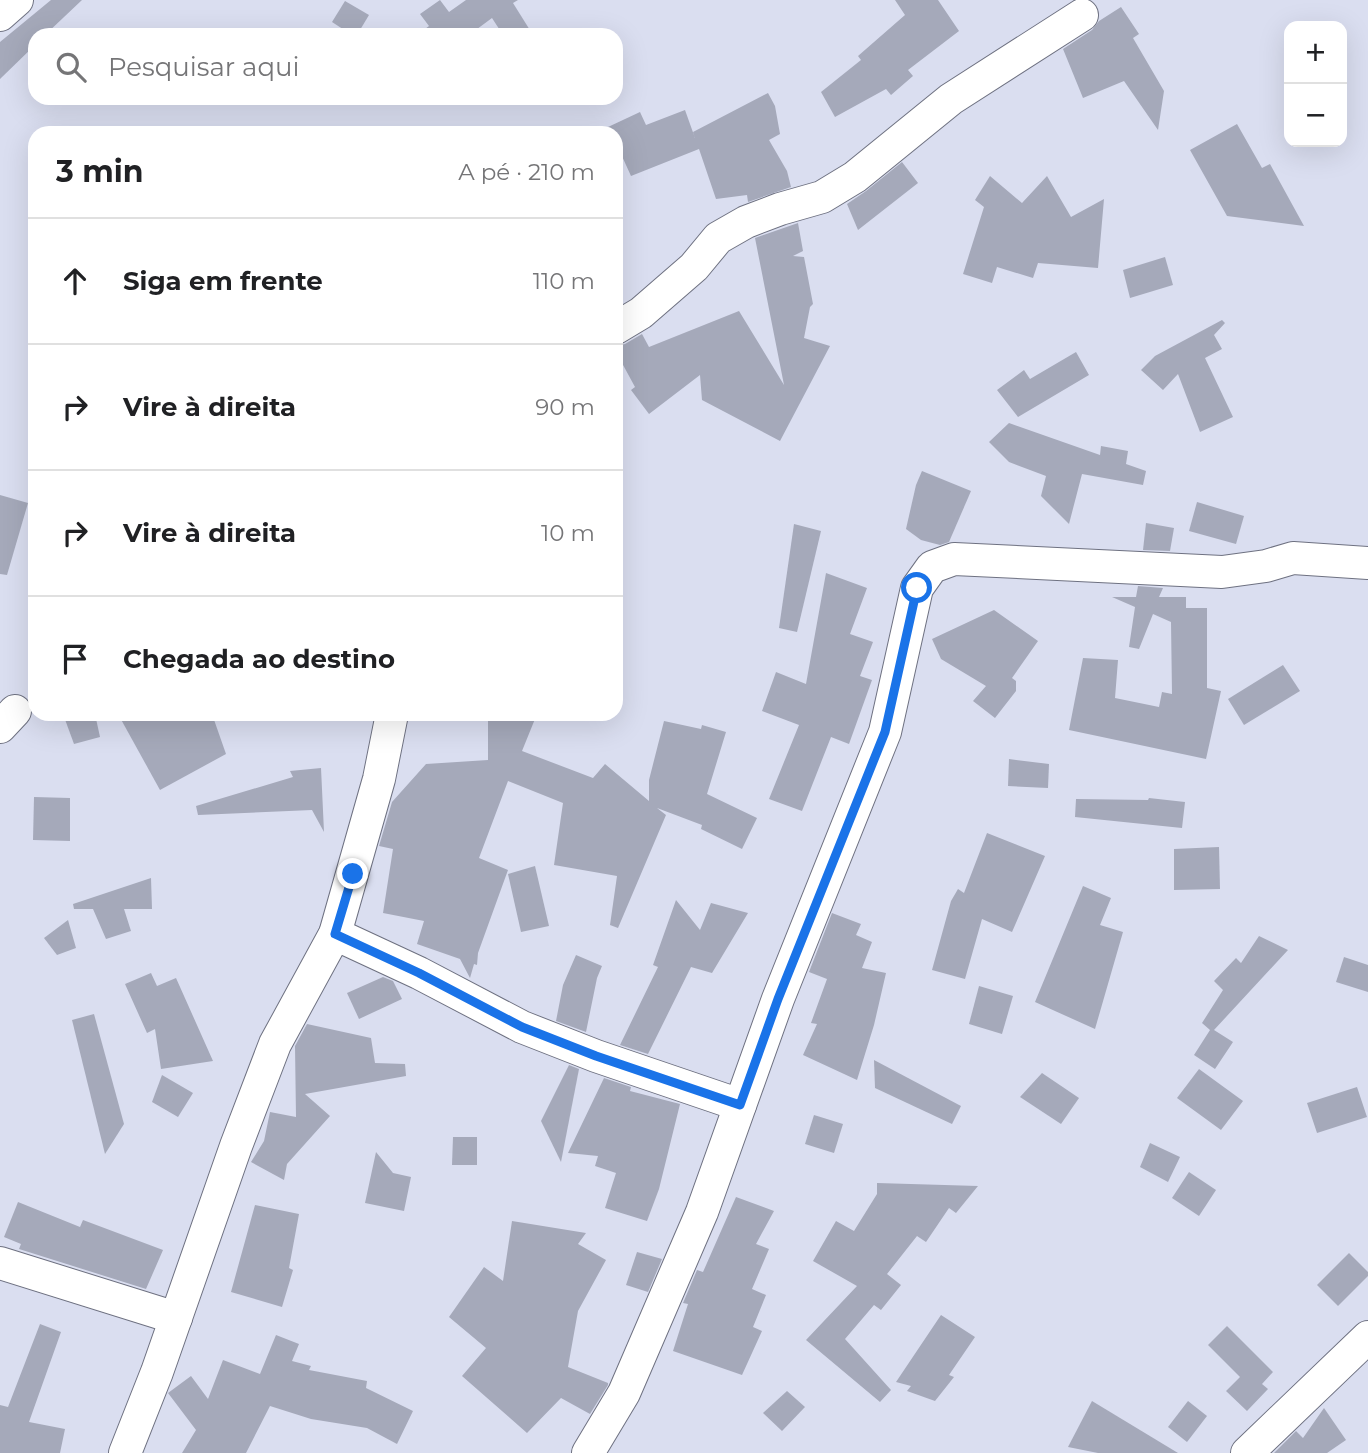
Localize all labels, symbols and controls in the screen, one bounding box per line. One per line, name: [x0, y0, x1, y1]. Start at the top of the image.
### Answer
map controls: [1284, 21, 1347, 147]
button: +: [1284, 21, 1347, 84]
search box: [28, 28, 623, 105]
icon: search: [52, 48, 90, 86]
text: Pesquisar aqui: [108, 51, 300, 83]
button: −: [1284, 84, 1347, 147]
text: 3 min: [56, 153, 143, 190]
text: A pé · 210 m: [458, 158, 595, 186]
icon: ahead: [56, 262, 94, 300]
text: Siga em frente: [123, 265, 323, 297]
text: 110 m: [533, 267, 595, 295]
icon: right: [56, 388, 94, 426]
text: Vire à direita: [123, 391, 296, 423]
text: 90 m: [535, 393, 595, 421]
icon: right: [56, 514, 94, 552]
text: Vire à direita: [123, 517, 296, 549]
text: 10 m: [541, 519, 595, 547]
route start: [901, 572, 932, 603]
icon: arrive: [56, 640, 94, 678]
text: Chegada ao destino: [123, 643, 395, 675]
route end: [337, 858, 368, 889]

